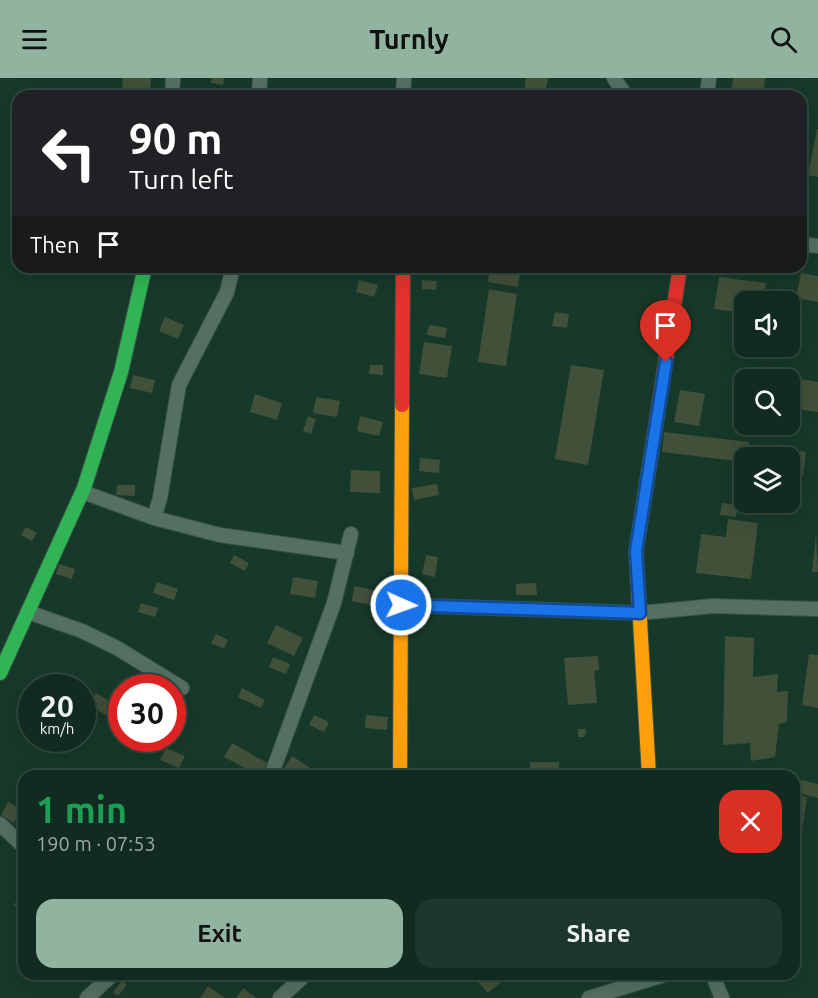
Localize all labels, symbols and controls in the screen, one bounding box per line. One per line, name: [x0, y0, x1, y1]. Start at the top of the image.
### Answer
icon: menu: [18, 23, 51, 56]
icon: search: [767, 23, 800, 56]
text: Turnly: [369, 24, 449, 54]
icon: left: [30, 114, 108, 192]
text: 90 m: [129, 115, 223, 162]
text: Turn left: [129, 164, 233, 194]
icon: arrive: [92, 228, 125, 261]
text: Then: [30, 232, 80, 257]
map controls: [734, 291, 800, 513]
button: sound: [734, 291, 800, 357]
pin: [640, 300, 691, 362]
icon: arrive: [649, 309, 682, 342]
button: search: [734, 369, 800, 435]
button: layers: [734, 447, 800, 513]
position arrow: [369, 573, 433, 637]
speed limit sign: 30: [108, 674, 186, 752]
text: 20: [40, 689, 74, 723]
text: km/h: [40, 720, 74, 737]
text: 1 min: [36, 789, 127, 830]
button: close: [719, 790, 782, 853]
text: 190 m · 07:53: [36, 832, 156, 855]
button: Exit: [36, 899, 403, 968]
button: Share: [415, 899, 782, 968]

